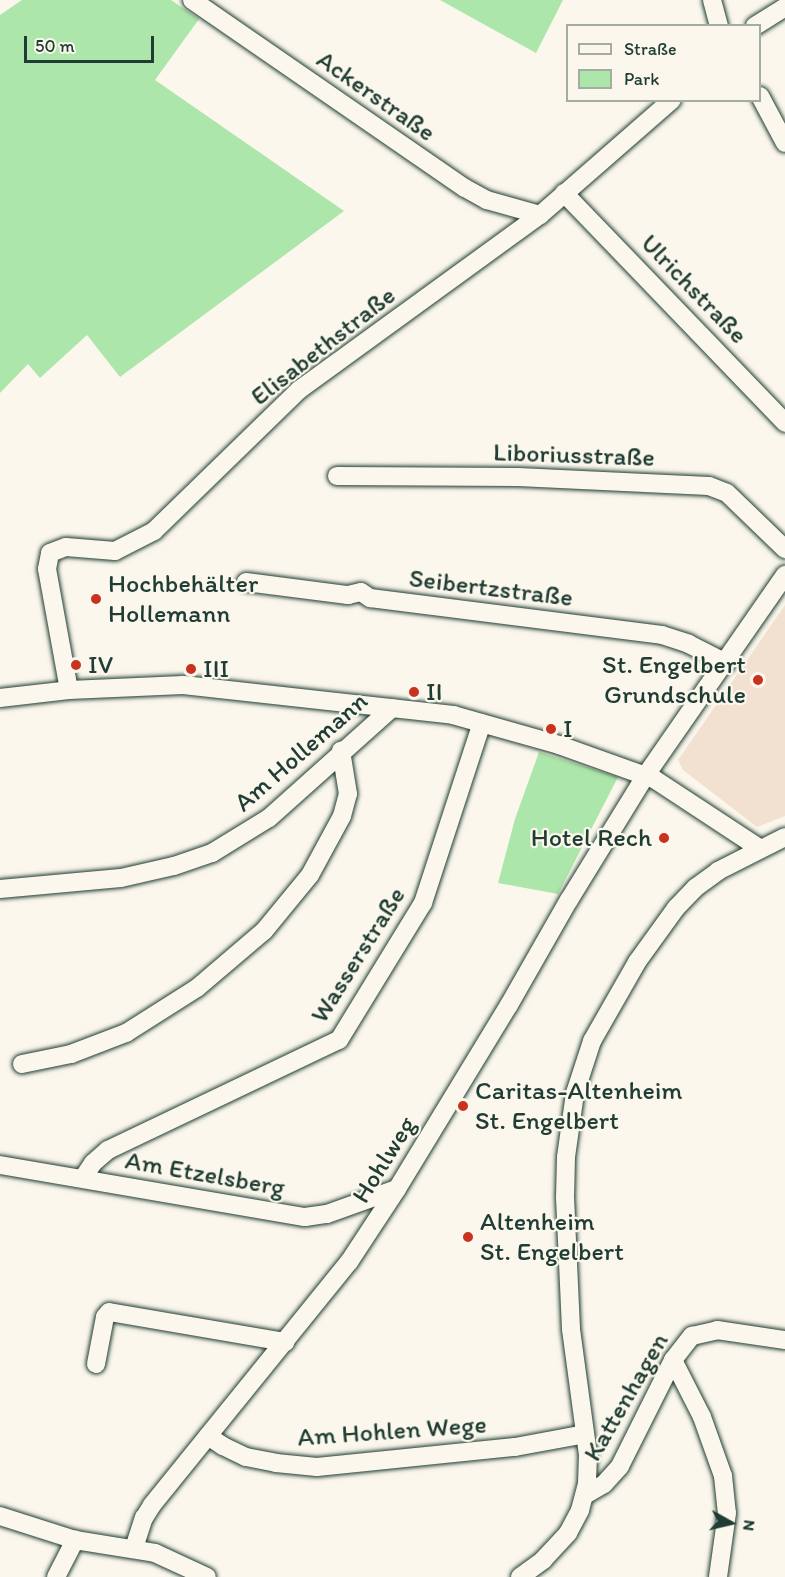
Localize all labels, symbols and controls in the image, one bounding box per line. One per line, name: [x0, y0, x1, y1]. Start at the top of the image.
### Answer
scale bar: [27, 24, 158, 62]
legend: [566, 24, 761, 102]
text: 50 m: [35, 35, 75, 57]
text: Straße: [624, 38, 677, 60]
street label: Ackerstraße: [311, 44, 441, 148]
text: Park: [624, 68, 659, 90]
street label: Ulrichstraße: [634, 228, 754, 350]
street label: Elisabethstraße: [244, 280, 402, 412]
street label: Liboriusstraße: [493, 437, 655, 473]
street label: Seibertzstraße: [407, 562, 575, 614]
place label: Hochbehälter Hollemann: [108, 568, 258, 630]
marker: Hochbehälter Hollemann: [89, 592, 103, 606]
place label: IV: [88, 649, 113, 681]
place label: St. Engelbert Grundschule: [602, 649, 746, 710]
place label: III: [203, 653, 229, 685]
marker: IV: [69, 658, 83, 672]
marker: III: [184, 662, 198, 676]
marker: St. Engelbert Grundschule: [751, 673, 765, 687]
place label: II: [426, 676, 442, 708]
marker: II: [407, 685, 421, 699]
street label: Am Hollemann: [228, 686, 374, 818]
place label: I: [563, 713, 573, 745]
marker: I: [544, 722, 558, 736]
place label: Hotel Rech: [532, 822, 652, 854]
marker: Hotel Rech: [657, 831, 671, 845]
street label: Wasserstraße: [304, 881, 412, 1029]
place label: Caritas-Altenheim St. Engelbert: [475, 1075, 682, 1136]
marker: Caritas-Altenheim St. Engelbert: [456, 1099, 470, 1113]
street label: Hohlweg: [345, 1111, 423, 1209]
street label: Am Etzelsberg: [123, 1145, 287, 1203]
place label: Altenheim St. Engelbert: [480, 1206, 624, 1268]
marker: Altenheim St. Engelbert: [461, 1230, 475, 1244]
street label: Kattenhagen: [577, 1327, 675, 1467]
street label: Am Hohlen Wege: [296, 1409, 488, 1453]
north arrow: [701, 1493, 761, 1553]
text: N: [739, 1519, 759, 1532]

